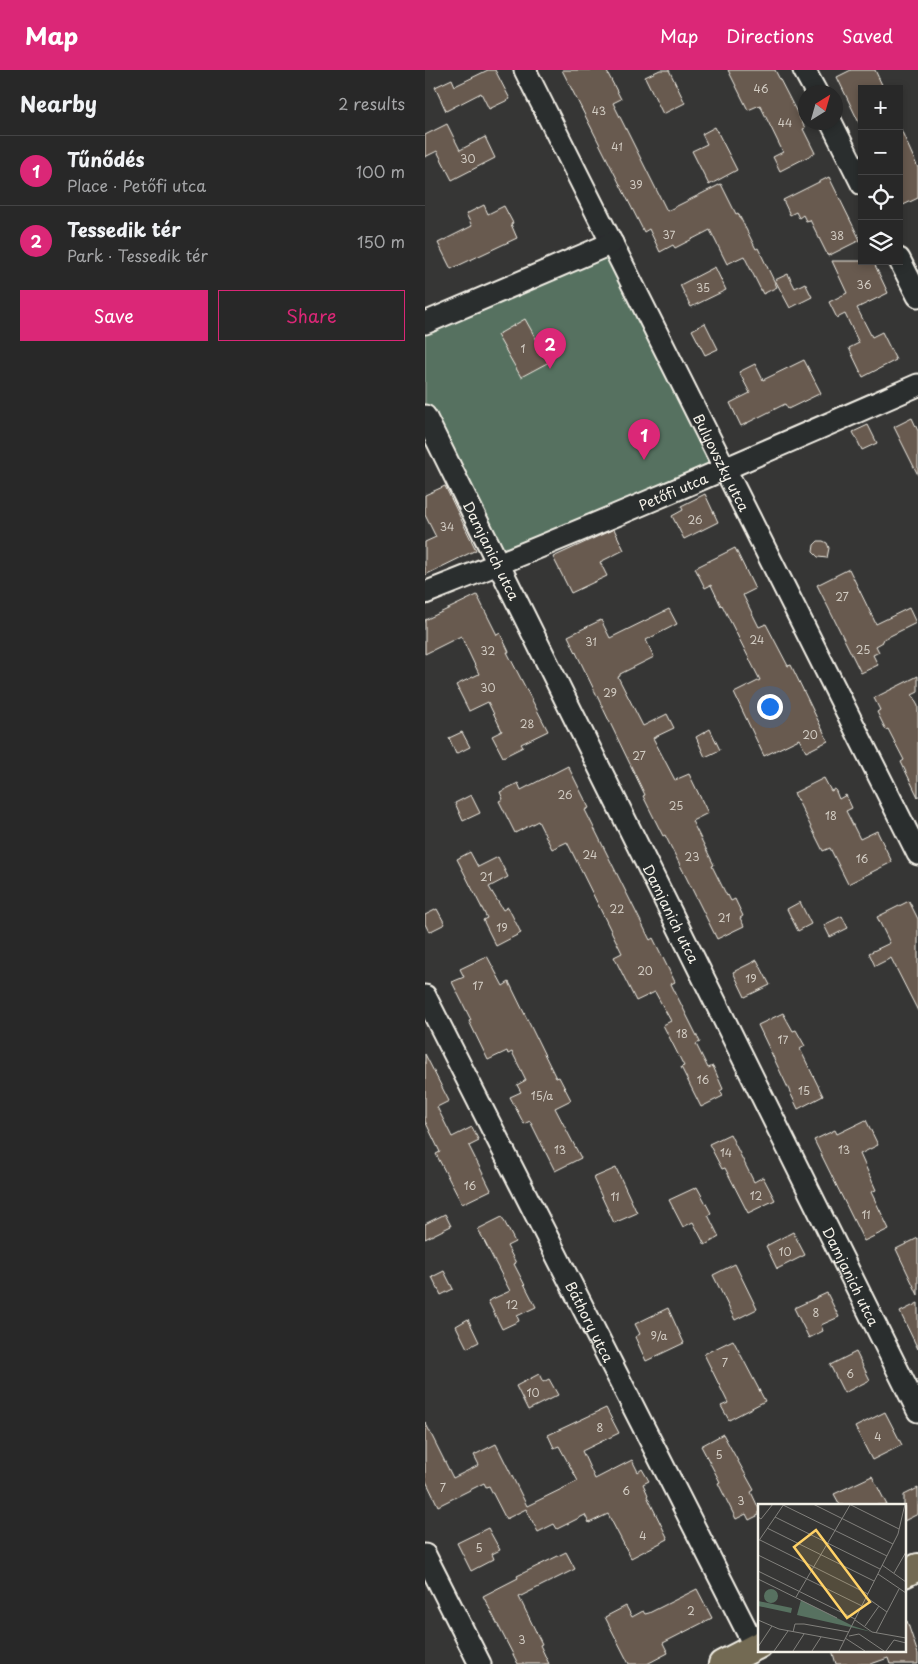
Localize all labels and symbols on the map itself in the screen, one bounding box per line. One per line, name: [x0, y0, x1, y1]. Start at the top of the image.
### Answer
house number: 46: [754, 80, 769, 97]
north arrow: [798, 85, 843, 130]
house number: 43: [592, 102, 606, 119]
house number: 44: [778, 114, 792, 131]
house number: 41: [611, 138, 623, 155]
house number: 30: [460, 150, 476, 167]
house number: 39: [629, 176, 643, 193]
house number: 37: [663, 226, 676, 243]
house number: 38: [830, 227, 844, 244]
house number: 36: [857, 276, 872, 293]
house number: 35: [696, 279, 710, 296]
pin: 2: [534, 328, 566, 369]
house number: 1: [521, 340, 526, 357]
street label: Bulyovszky utca: [688, 410, 755, 515]
pin: 1: [628, 419, 660, 460]
street label: Petőfi utca: [635, 467, 711, 515]
street label: Damjanich utca: [458, 497, 525, 604]
house number: 26: [687, 511, 703, 528]
house number: 34: [440, 518, 454, 535]
house number: 27: [835, 588, 849, 605]
house number: 24: [750, 631, 764, 648]
house number: 31: [585, 633, 597, 650]
house number: 25: [856, 641, 870, 658]
house number: 32: [481, 642, 496, 659]
house number: 30: [480, 679, 496, 696]
house number: 29: [603, 684, 617, 701]
your location: [757, 694, 783, 720]
house number: 28: [520, 715, 534, 732]
house number: 20: [802, 726, 818, 743]
house number: 27: [632, 747, 646, 764]
house number: 26: [557, 786, 573, 803]
house number: 25: [669, 797, 683, 814]
house number: 18: [825, 807, 837, 824]
house number: 24: [583, 846, 597, 863]
house number: 23: [685, 848, 699, 865]
house number: 16: [856, 850, 869, 867]
street label: Damjanich utca: [638, 860, 705, 967]
house number: 21: [480, 868, 492, 885]
house number: 22: [610, 900, 624, 917]
house number: 21: [718, 909, 730, 926]
house number: 19: [496, 919, 508, 936]
house number: 20: [637, 962, 653, 979]
house number: 19: [745, 970, 757, 987]
house number: 17: [473, 977, 484, 994]
house number: 18: [676, 1025, 688, 1042]
house number: 17: [778, 1031, 789, 1048]
house number: 16: [697, 1071, 710, 1088]
house number: 15: [798, 1082, 810, 1099]
house number: 15/a: [531, 1087, 553, 1104]
house number: 13: [554, 1141, 566, 1158]
house number: 13: [838, 1141, 850, 1158]
house number: 14: [720, 1144, 732, 1161]
house number: 16: [464, 1177, 477, 1194]
house number: 12: [750, 1187, 763, 1204]
house number: 11: [610, 1188, 620, 1205]
house number: 11: [861, 1206, 871, 1223]
street label: Damjanich utca: [818, 1223, 885, 1330]
house number: 10: [779, 1243, 791, 1260]
street label: Báthory utca: [561, 1278, 619, 1366]
house number: 12: [506, 1296, 519, 1313]
house number: 8: [813, 1304, 820, 1321]
house number: 9/a: [651, 1327, 668, 1344]
house number: 7: [722, 1354, 728, 1371]
house number: 6: [846, 1365, 854, 1382]
house number: 10: [527, 1384, 539, 1401]
house number: 8: [597, 1419, 604, 1436]
house number: 4: [874, 1428, 882, 1445]
house number: 5: [715, 1446, 723, 1463]
house number: 7: [440, 1479, 446, 1496]
house number: 6: [622, 1482, 630, 1499]
house number: 3: [737, 1492, 745, 1509]
inset map: [758, 1504, 905, 1652]
house number: 4: [639, 1527, 647, 1544]
house number: 5: [475, 1539, 483, 1556]
house number: 2: [687, 1602, 695, 1619]
house number: 3: [518, 1631, 526, 1648]

